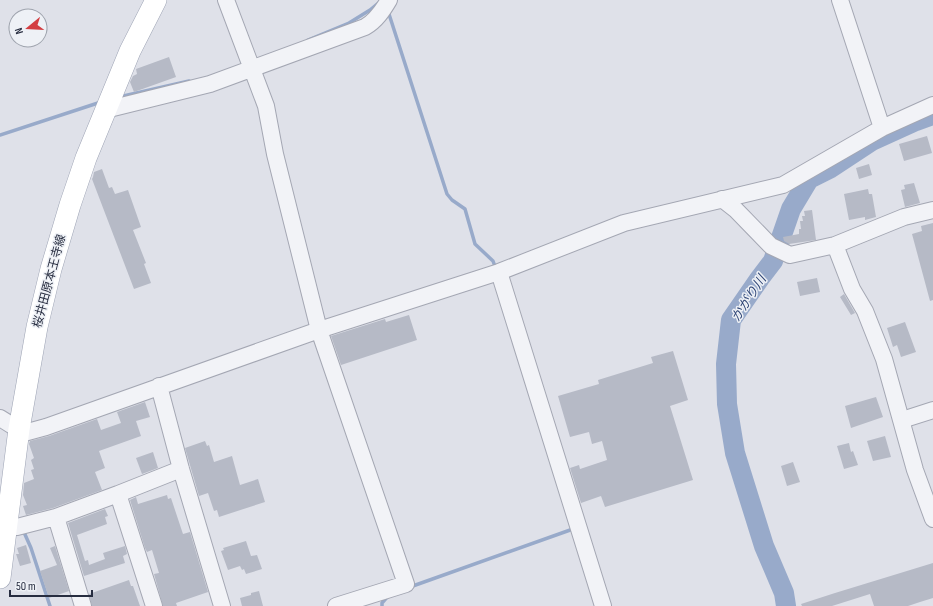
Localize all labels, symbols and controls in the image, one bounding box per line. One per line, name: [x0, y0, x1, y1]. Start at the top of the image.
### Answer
north arrow: [8, 8, 48, 48]
text: N: [12, 26, 26, 36]
street label: 桜井田原本王寺線: [30, 233, 69, 329]
water label: かがり川: [728, 271, 771, 325]
scale bar: [10, 572, 92, 598]
text: 50 m: [16, 579, 36, 594]

